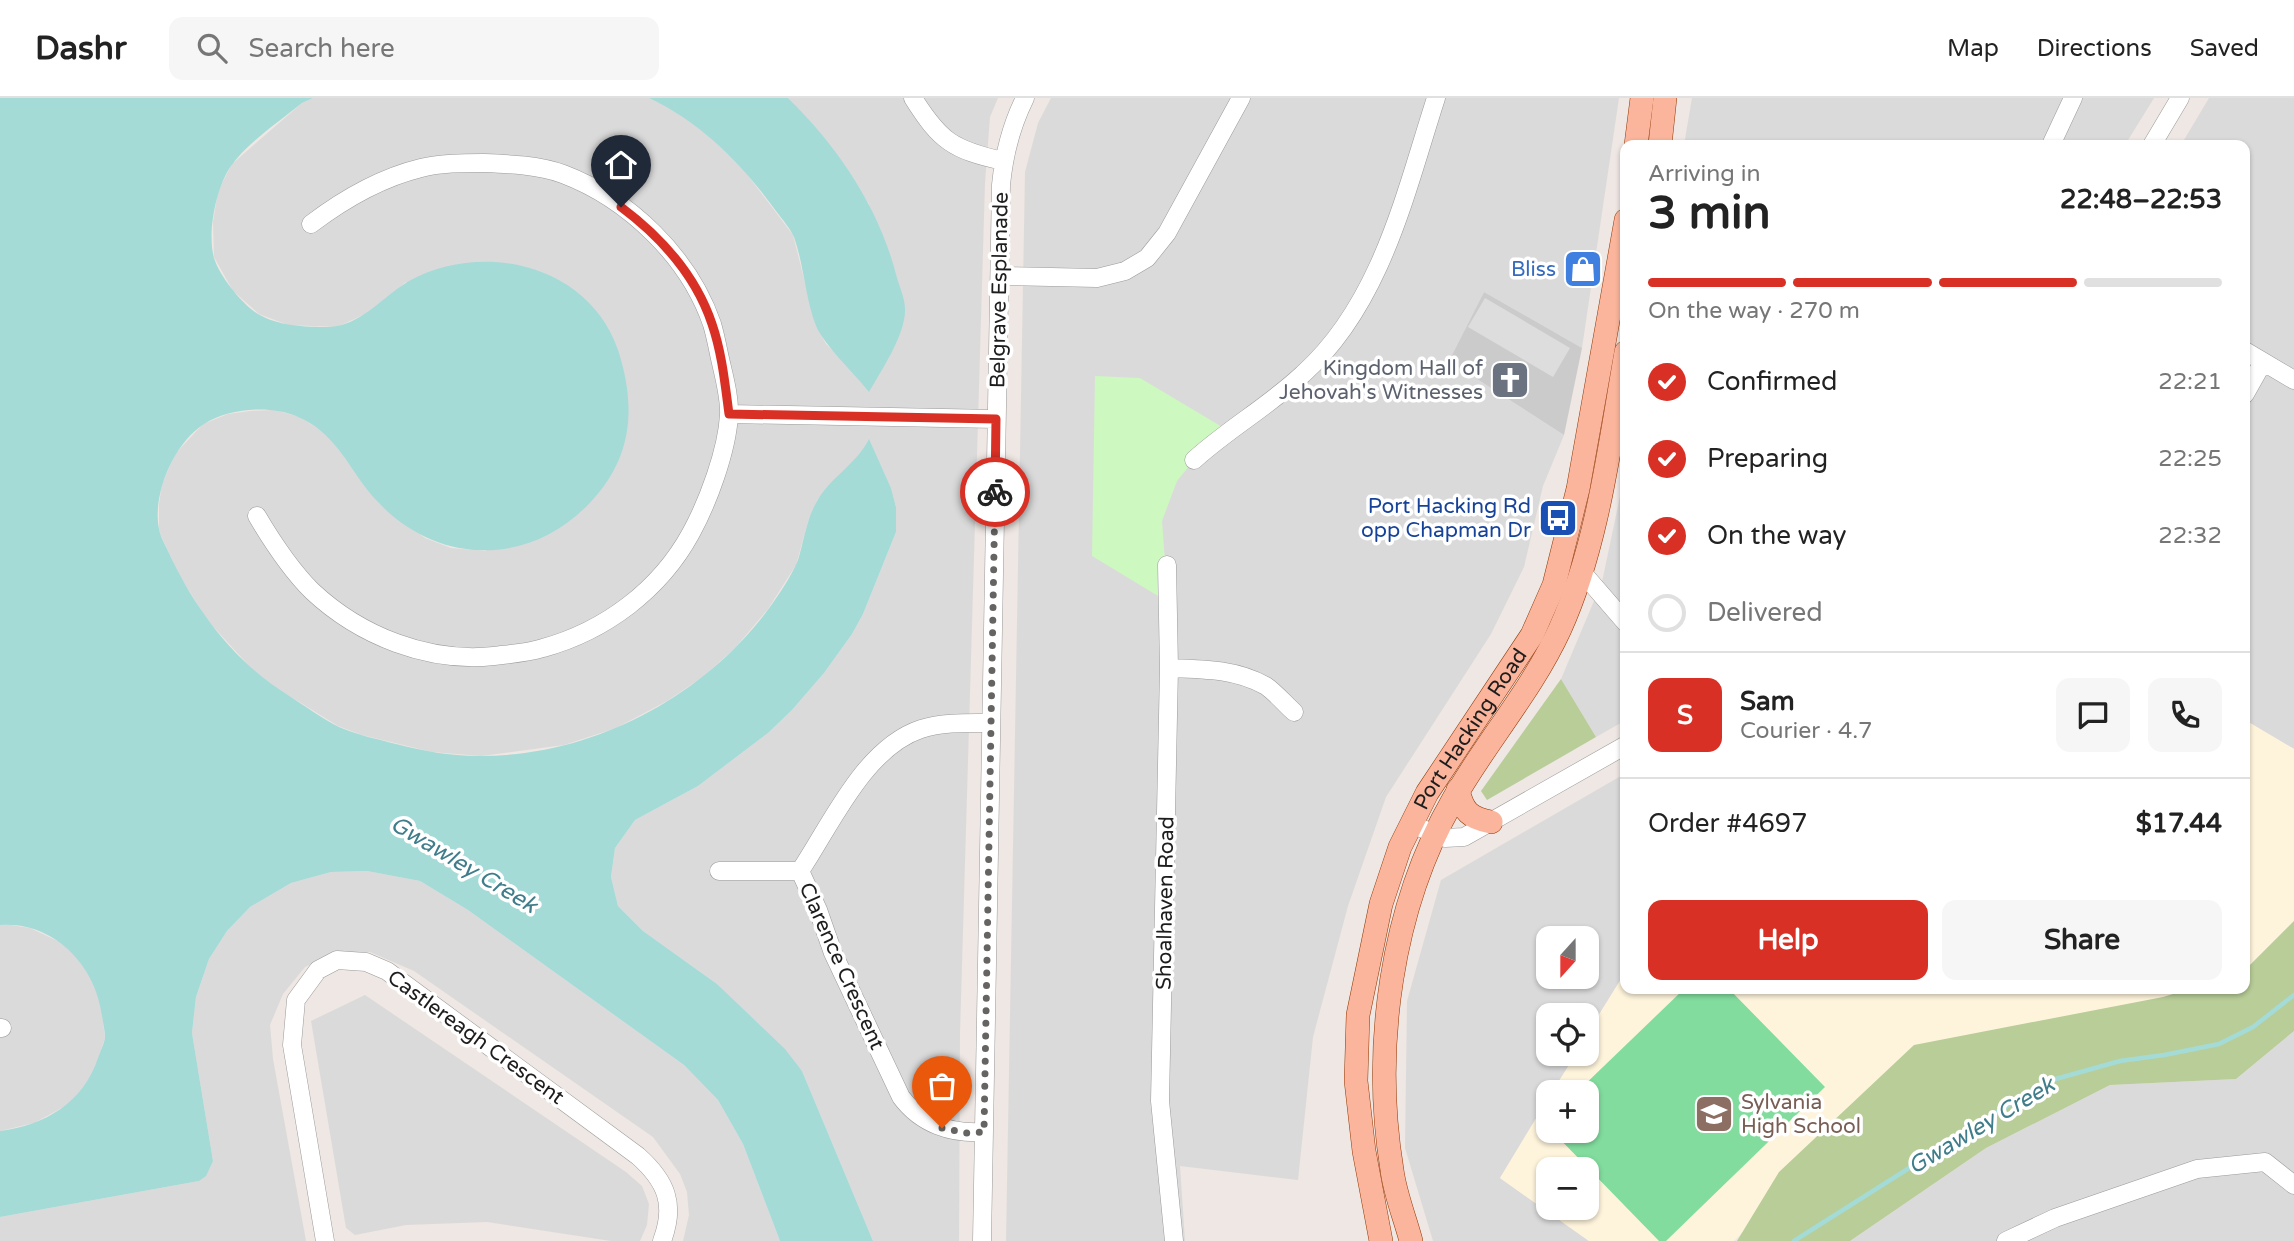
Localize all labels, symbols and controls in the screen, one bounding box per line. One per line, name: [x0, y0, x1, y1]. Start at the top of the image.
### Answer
search box: [169, 17, 659, 80]
text: Dashr: [35, 29, 127, 68]
icon: search: [193, 29, 231, 67]
text: Search here: [249, 33, 395, 64]
text: Map: [1947, 34, 1999, 63]
text: Directions: [2037, 34, 2152, 63]
text: Saved: [2190, 34, 2259, 63]
pin: [591, 135, 651, 207]
icon: home: [602, 146, 640, 184]
text: Arriving in: [1648, 160, 1761, 188]
text: 22:48–22:53: [2060, 184, 2222, 215]
text: 3 min: [1648, 186, 1771, 241]
street label: Belgrave Esplanade: [985, 192, 1014, 388]
shop icon: Bliss: [1562, 248, 1604, 290]
place label: Bliss: [1511, 257, 1556, 282]
text: On the way · 270 m: [1648, 297, 1860, 325]
place label: Kingdom Hall of Jehovah's Witnesses: [1279, 356, 1483, 405]
church icon: Kingdom Hall of Jehovah's Witnesses: [1489, 359, 1531, 401]
icon: check: [1648, 363, 1686, 401]
text: Confirmed: [1707, 366, 1837, 397]
text: 22:21: [2158, 368, 2222, 396]
icon: check: [1648, 440, 1686, 478]
text: Preparing: [1707, 443, 1828, 474]
text: 22:25: [2158, 445, 2222, 473]
courier: [960, 457, 1030, 527]
icon: bike: [976, 473, 1014, 511]
place label: Port Hacking Rd opp Chapman Dr: [1361, 494, 1531, 543]
bus stop icon: Port Hacking Rd opp Chapman Dr: [1537, 497, 1579, 539]
icon: check: [1648, 517, 1686, 555]
text: On the way: [1707, 520, 1847, 551]
text: 22:32: [2158, 522, 2222, 550]
text: Delivered: [1707, 597, 1823, 628]
street label: Port Hacking Road: [1409, 644, 1533, 814]
button: chat: [2056, 678, 2130, 752]
button: phone: [2148, 678, 2222, 752]
text: Sam: [1740, 686, 1795, 717]
text: S: [1677, 700, 1693, 731]
text: Courier · 4.7: [1740, 717, 1873, 745]
text: Order #4697: [1648, 808, 1808, 839]
text: $17.44: [2136, 808, 2222, 839]
water label: Gwawley Creek: [385, 810, 543, 920]
street label: Shoalhaven Road: [1151, 816, 1180, 990]
street label: Clarence Crescent: [793, 879, 890, 1054]
button: Help: [1648, 900, 1928, 980]
button: Share: [1942, 900, 2222, 980]
north arrow: [1536, 926, 1600, 989]
map controls: [1536, 926, 1599, 1220]
street label: Castlereagh Crescent: [383, 965, 569, 1110]
button: locate: [1536, 1003, 1599, 1066]
pin: [912, 1056, 972, 1128]
icon: bag: [923, 1067, 961, 1105]
water label: Gwawley Creek: [1903, 1070, 2061, 1181]
button: +: [1536, 1080, 1599, 1143]
place label: Sylvania High School: [1741, 1090, 1861, 1139]
school or university icon: Sylvania High School: [1693, 1093, 1735, 1135]
button: −: [1536, 1157, 1599, 1220]

